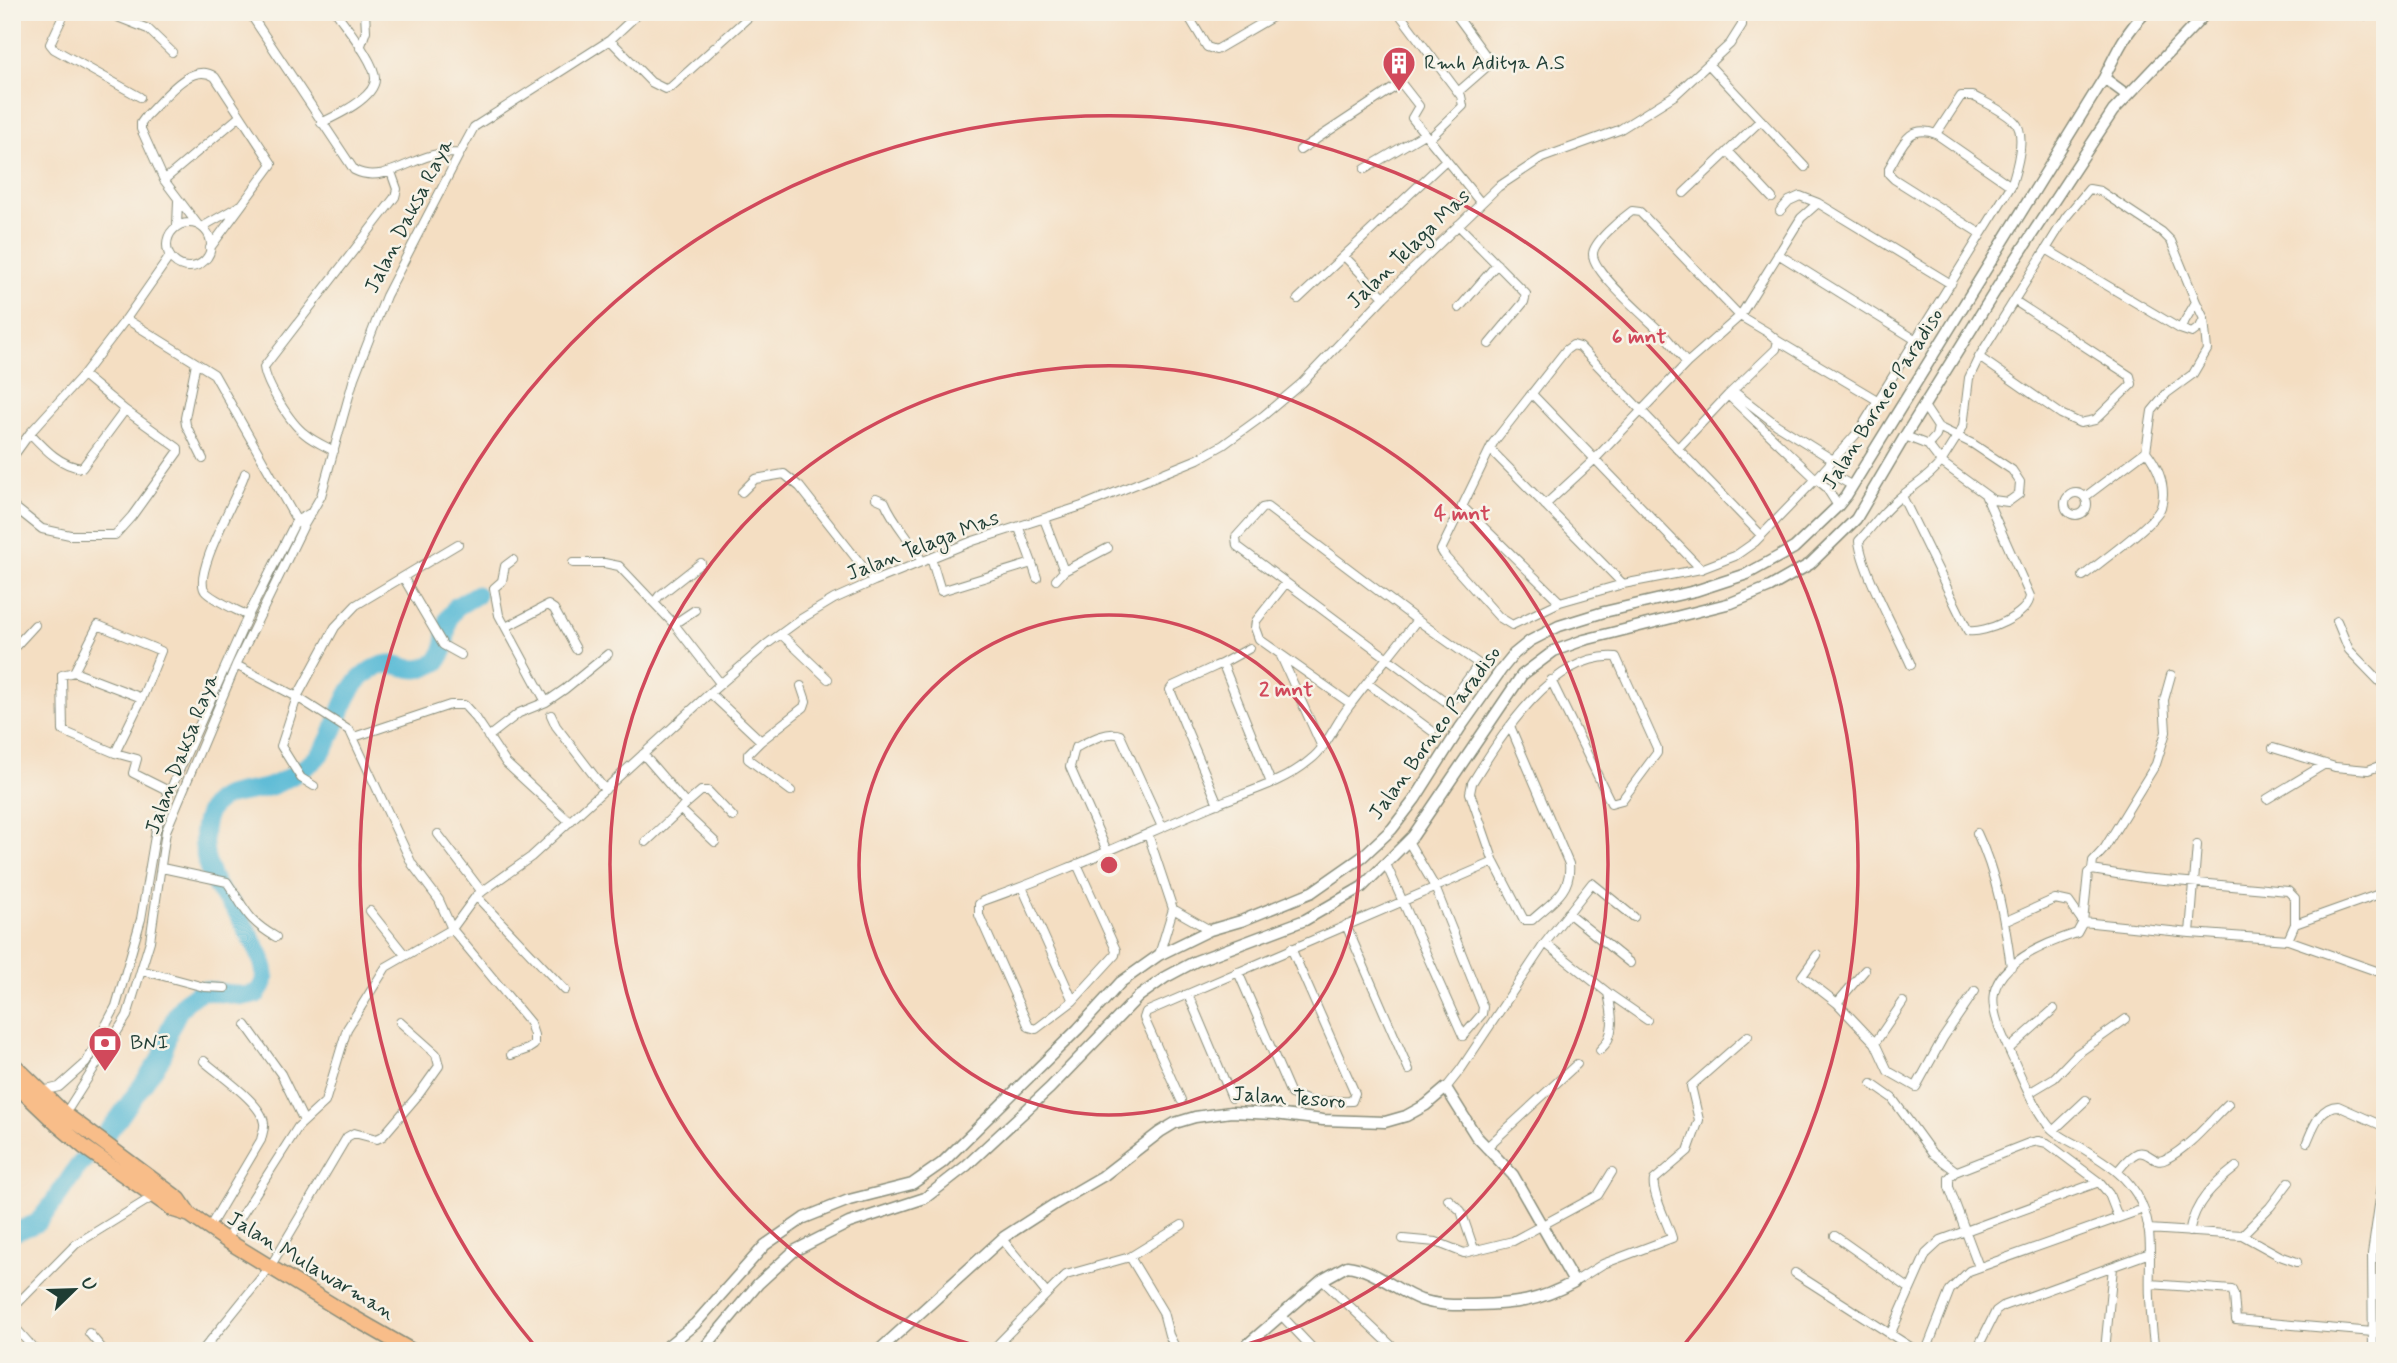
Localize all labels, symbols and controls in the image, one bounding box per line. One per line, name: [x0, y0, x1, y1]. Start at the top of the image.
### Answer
building icon: Rmh Aditya A.S: [1380, 44, 1418, 93]
place label: Rmh Aditya A.S: [1424, 49, 1565, 77]
street label: Jalan Daksa Raya: [358, 134, 460, 298]
street label: Jalan Telaga Mas: [1341, 183, 1478, 316]
street label: Jalan Borneo Paradiso: [1816, 303, 1950, 495]
text: 6 mnt: [1612, 323, 1666, 351]
text: 4 mnt: [1434, 500, 1490, 528]
street label: Jalan Telaga Mas: [843, 504, 1004, 589]
street label: Jalan Borneo Paradiso: [1362, 640, 1508, 826]
street label: Jalan Daksa Raya: [138, 669, 226, 838]
text: 2 mnt: [1259, 676, 1313, 704]
centre of rings: [1097, 853, 1121, 877]
bank icon: BNI: [86, 1024, 124, 1073]
place label: BNI: [130, 1029, 169, 1057]
street label: Jalan Tesoro: [1231, 1080, 1347, 1116]
street label: Jalan Mulawarman: [222, 1205, 401, 1327]
north arrow: [38, 1254, 108, 1324]
text: U: [74, 1273, 102, 1295]

